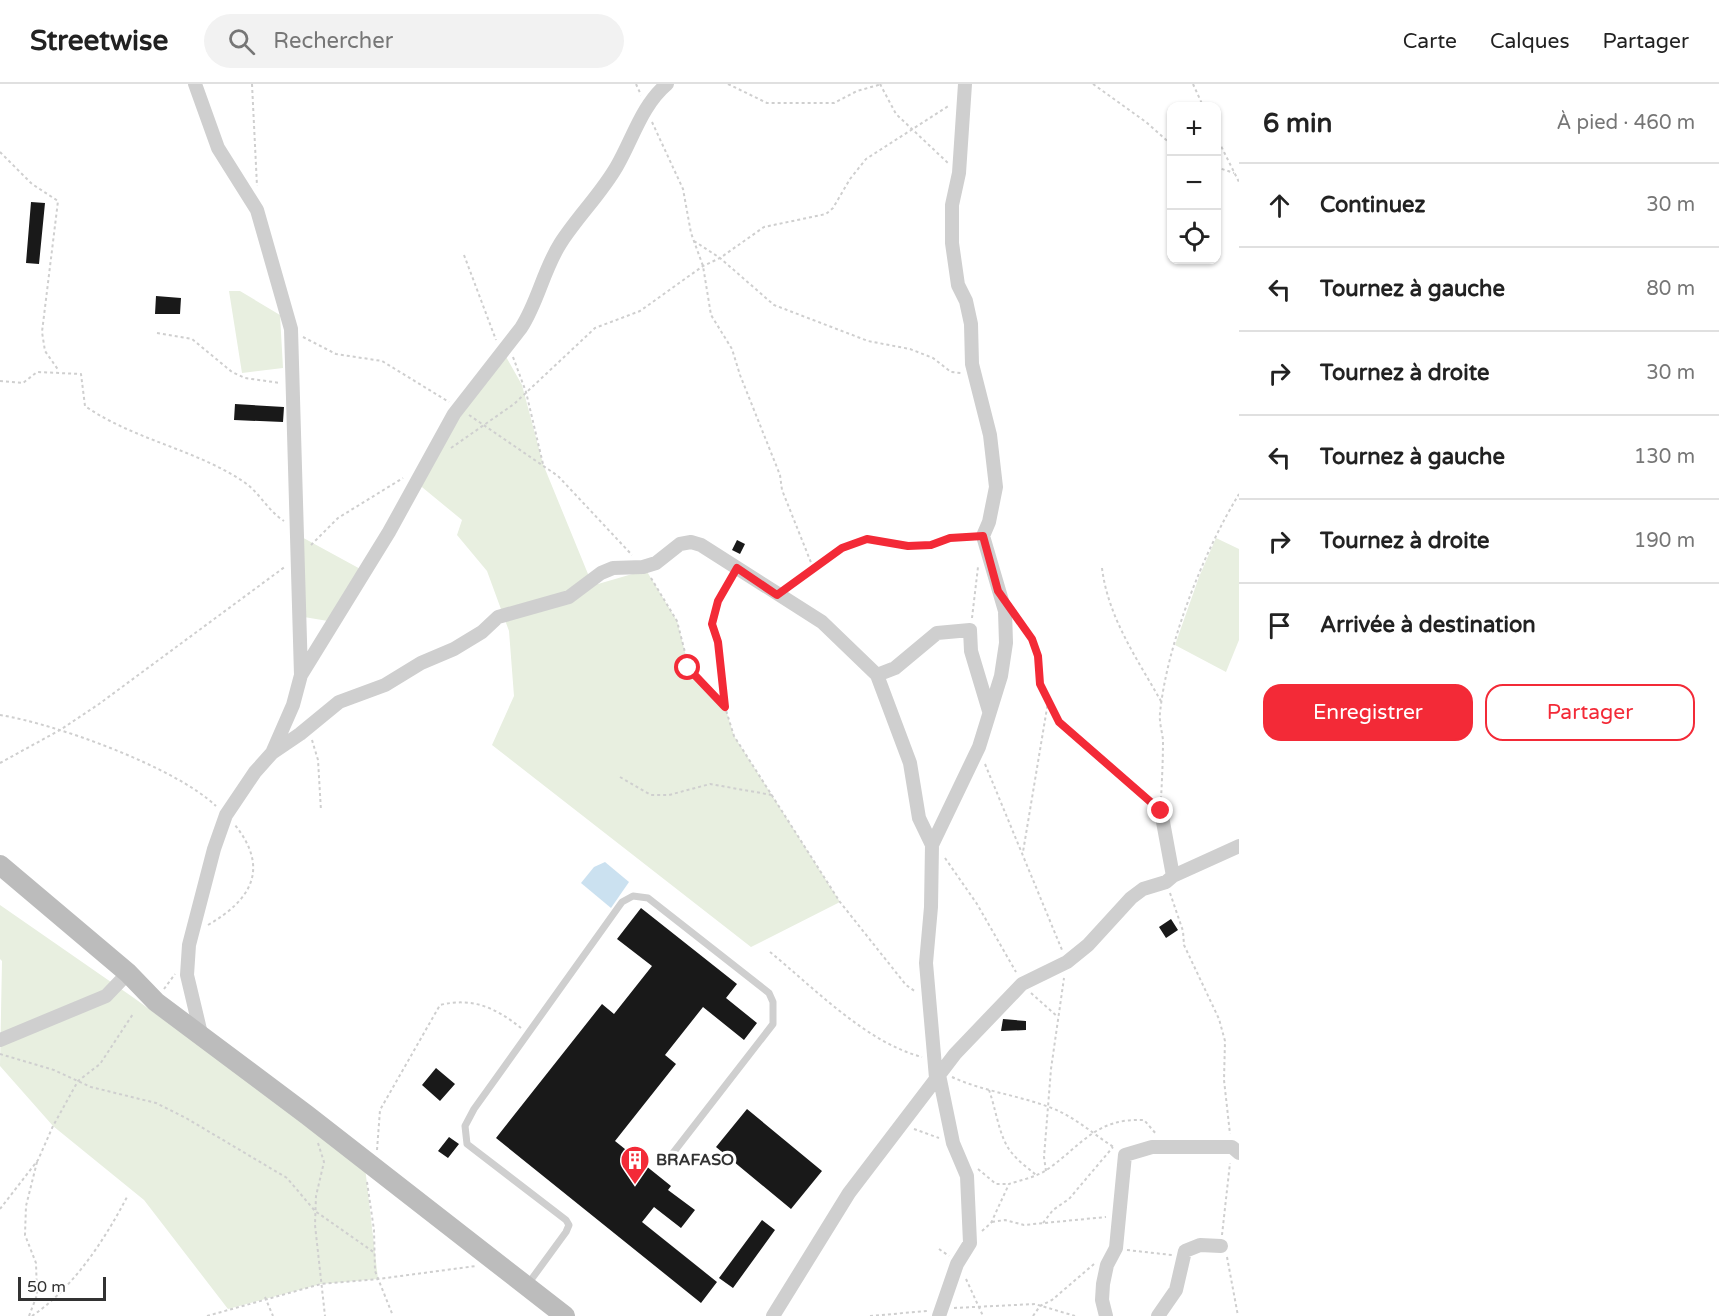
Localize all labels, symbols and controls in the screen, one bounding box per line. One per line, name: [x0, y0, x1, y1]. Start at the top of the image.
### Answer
search box: [204, 14, 624, 68]
text: Streetwise: [30, 24, 168, 58]
icon: search: [225, 25, 258, 58]
text: Rechercher: [273, 28, 393, 54]
text: Carte: [1403, 29, 1457, 54]
text: Calques: [1490, 29, 1570, 54]
text: Partager: [1603, 29, 1689, 54]
map controls: [1167, 102, 1221, 264]
button: +: [1167, 102, 1221, 156]
text: 6 min: [1263, 108, 1332, 139]
text: À pied · 460 m: [1557, 111, 1695, 135]
button: −: [1167, 156, 1221, 210]
icon: ahead: [1263, 189, 1296, 222]
text: Continuez: [1320, 192, 1425, 218]
text: 30 m: [1646, 193, 1695, 217]
button: locate: [1167, 210, 1221, 264]
icon: left: [1263, 273, 1296, 306]
text: Tournez à gauche: [1320, 276, 1505, 302]
text: 80 m: [1646, 277, 1695, 301]
icon: right: [1263, 357, 1296, 390]
text: Tournez à droite: [1320, 360, 1489, 386]
text: 30 m: [1646, 361, 1695, 385]
icon: left: [1263, 441, 1296, 474]
text: Tournez à gauche: [1320, 444, 1505, 470]
text: 130 m: [1634, 445, 1695, 469]
icon: right: [1263, 525, 1296, 558]
text: Tournez à droite: [1320, 528, 1489, 554]
text: 190 m: [1634, 529, 1695, 553]
icon: arrive: [1263, 609, 1296, 642]
text: Arrivée à destination: [1320, 612, 1536, 638]
route start: [674, 654, 700, 680]
button: Enregistrer: [1263, 684, 1473, 741]
button: Partager: [1485, 684, 1695, 741]
route end: [1147, 797, 1173, 823]
building icon: BRAFASO: [619, 1144, 651, 1186]
place label: BRAFASO: [656, 1150, 734, 1170]
scale bar: [18, 1274, 106, 1302]
text: 50 m: [27, 1277, 66, 1297]

